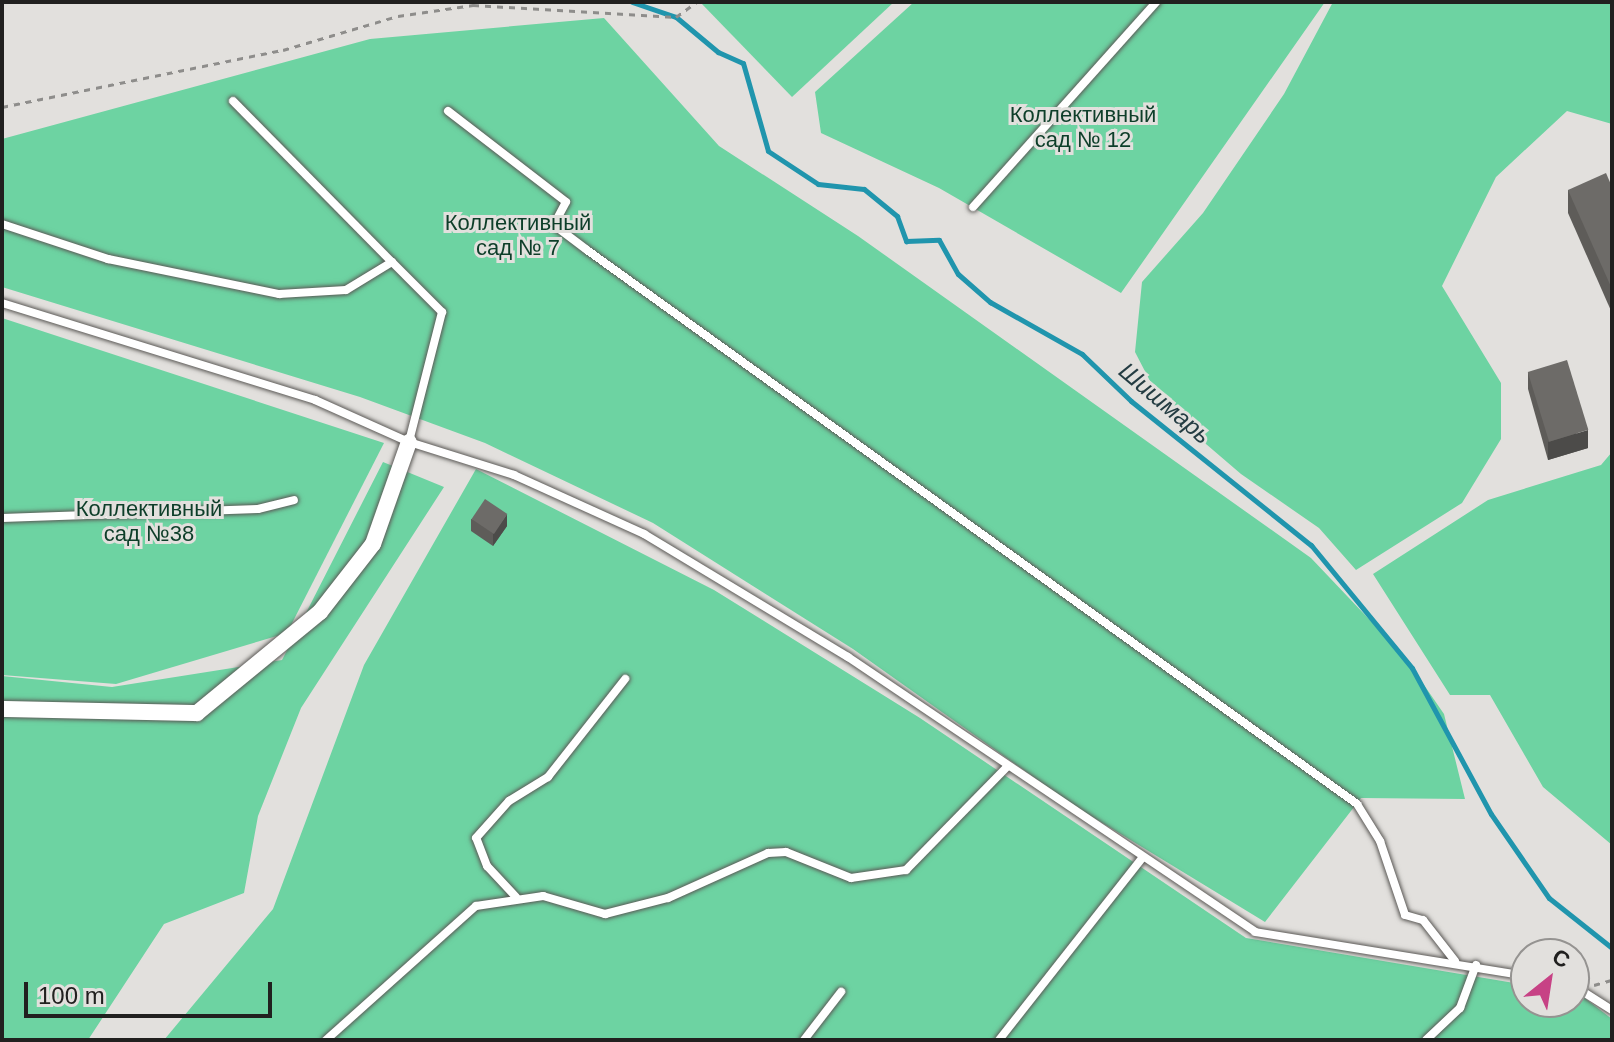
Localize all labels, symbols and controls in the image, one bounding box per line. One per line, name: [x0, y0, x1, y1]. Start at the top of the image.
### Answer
park label: Коллективный сад № 12: [1010, 101, 1156, 152]
park label: Коллективный сад № 7: [445, 209, 591, 260]
water label: Шишмарь: [1113, 356, 1217, 450]
park label: Коллективный сад №38: [76, 495, 222, 546]
north arrow: [1510, 938, 1590, 1018]
text: С: [1548, 944, 1574, 973]
scale bar: [28, 966, 276, 1016]
text: 100 m: [38, 982, 105, 1009]

